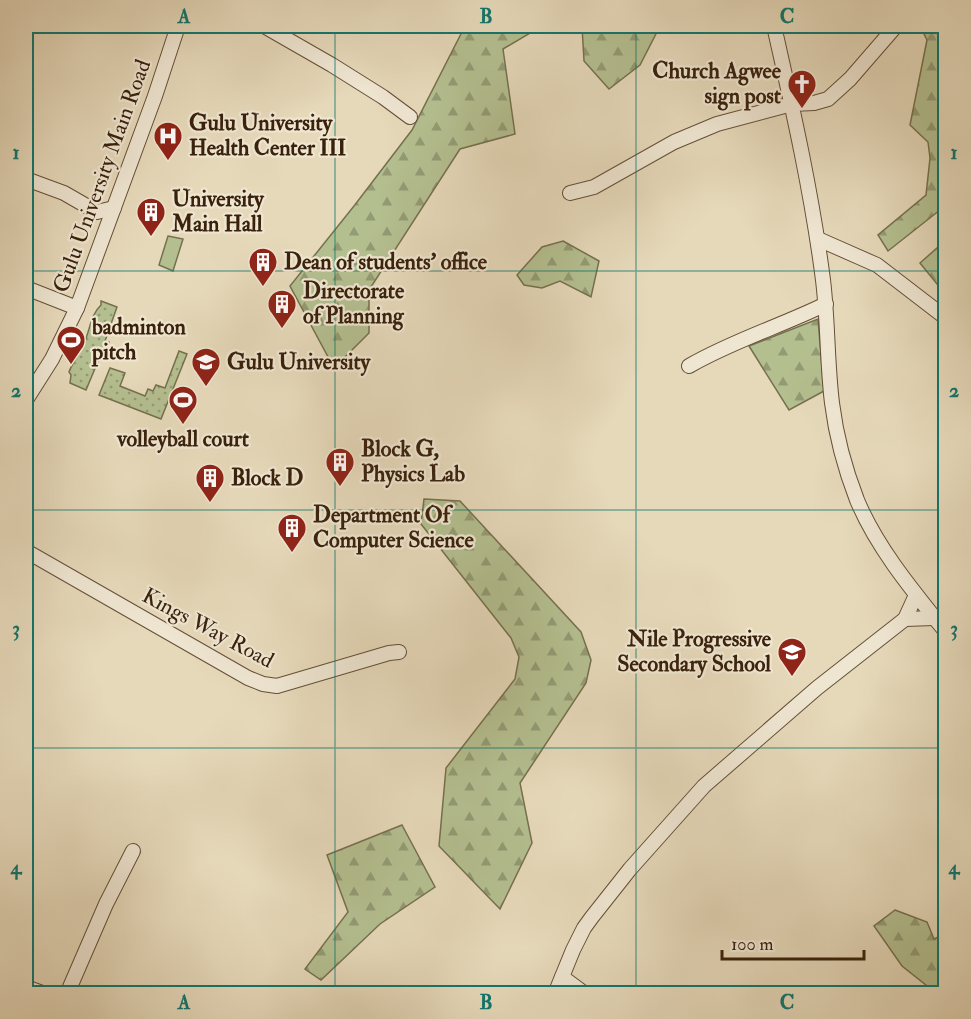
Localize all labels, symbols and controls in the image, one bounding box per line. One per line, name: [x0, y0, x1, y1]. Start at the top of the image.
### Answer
text: A: [177, 4, 191, 29]
text: B: [479, 4, 493, 29]
text: C: [780, 4, 794, 29]
street label: Gulu University Main Road: [47, 56, 157, 296]
place label: Church Agwee sign post: [652, 57, 782, 111]
church icon: Church Agwee sign post: [786, 68, 818, 110]
place label: Gulu University Health Center III: [189, 109, 346, 162]
hospital icon: Gulu University Health Center III: [152, 120, 184, 162]
text: 1: [12, 140, 20, 165]
text: 1: [950, 140, 958, 165]
place label: University Main Hall: [171, 185, 265, 238]
building icon: University Main Hall: [135, 196, 167, 238]
building icon: Dean of students' office: [247, 246, 279, 288]
place label: Dean of students' office: [284, 248, 488, 276]
place label: Directorate of Planning: [303, 277, 405, 331]
building icon: Directorate of Planning: [266, 288, 298, 330]
place label: badminton pitch: [91, 313, 186, 367]
sports icon: badminton pitch: [55, 324, 87, 366]
school or university icon: Gulu University: [190, 346, 222, 388]
place label: Gulu University: [227, 348, 372, 377]
text: 2: [11, 378, 21, 403]
text: 2: [949, 378, 959, 403]
sports icon: volleyball court: [167, 384, 199, 426]
place label: volleyball court: [116, 425, 250, 454]
place label: Block G, Physics Lab: [361, 435, 465, 489]
building icon: Block G, Physics Lab: [324, 446, 356, 488]
building icon: Block D: [194, 462, 226, 504]
place label: Block D: [231, 464, 303, 492]
place label: Department Of Computer Science: [313, 501, 474, 555]
building icon: Department Of Computer Science: [276, 512, 308, 554]
street label: Kings Way Road: [137, 582, 279, 675]
text: 3: [12, 616, 20, 641]
text: 3: [950, 616, 958, 641]
place label: Nile Progressive Secondary School: [617, 625, 772, 679]
school or university icon: Nile Progressive Secondary School: [776, 636, 808, 678]
text: 4: [10, 855, 23, 880]
text: 4: [948, 855, 961, 880]
scale bar: [722, 923, 864, 961]
text: 100 m: [731, 933, 774, 956]
text: A: [177, 990, 191, 1015]
text: B: [479, 990, 493, 1015]
text: C: [780, 990, 794, 1015]

